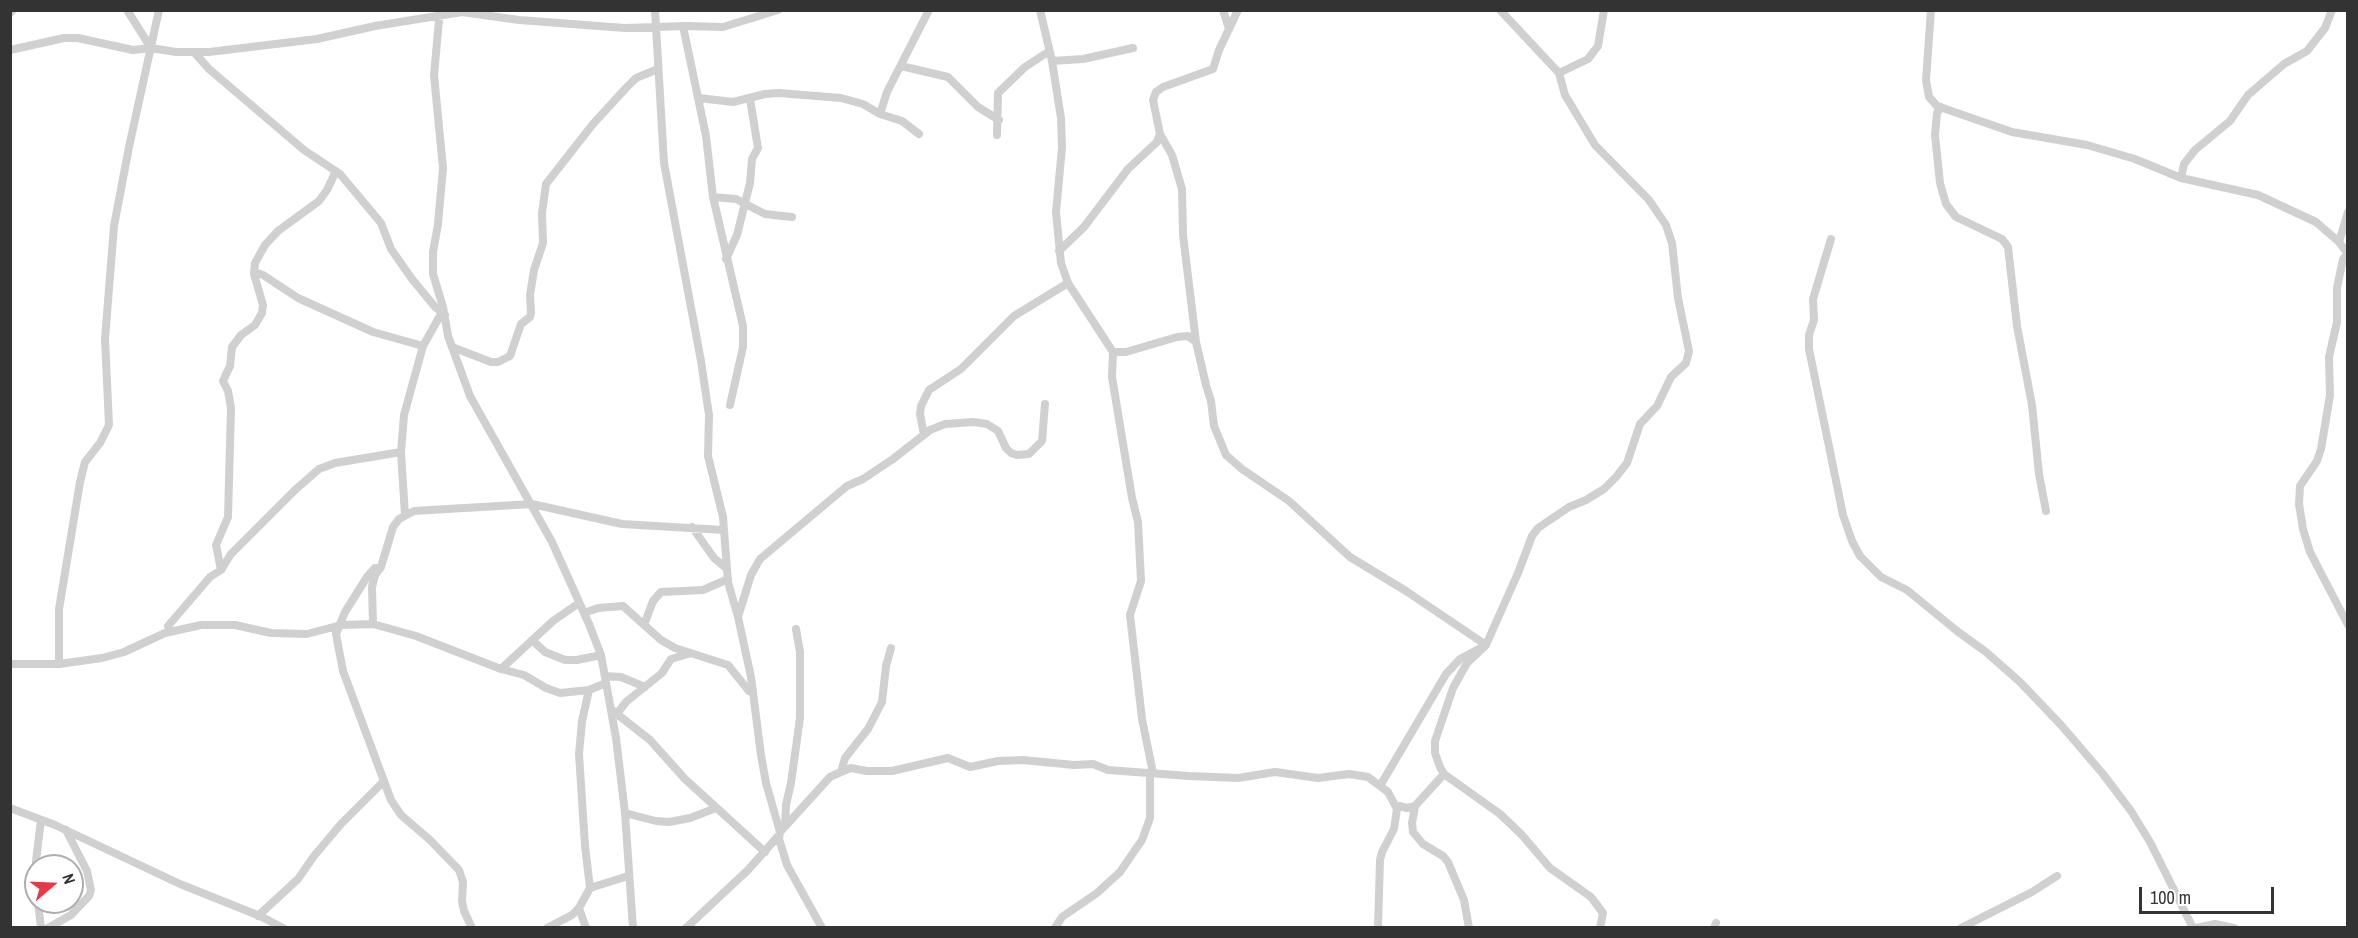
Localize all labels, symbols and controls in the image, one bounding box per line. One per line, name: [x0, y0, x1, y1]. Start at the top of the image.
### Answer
north arrow: [24, 854, 84, 914]
text: N: [57, 871, 81, 887]
scale bar: [2142, 875, 2277, 913]
text: 100 m: [2150, 885, 2191, 910]

